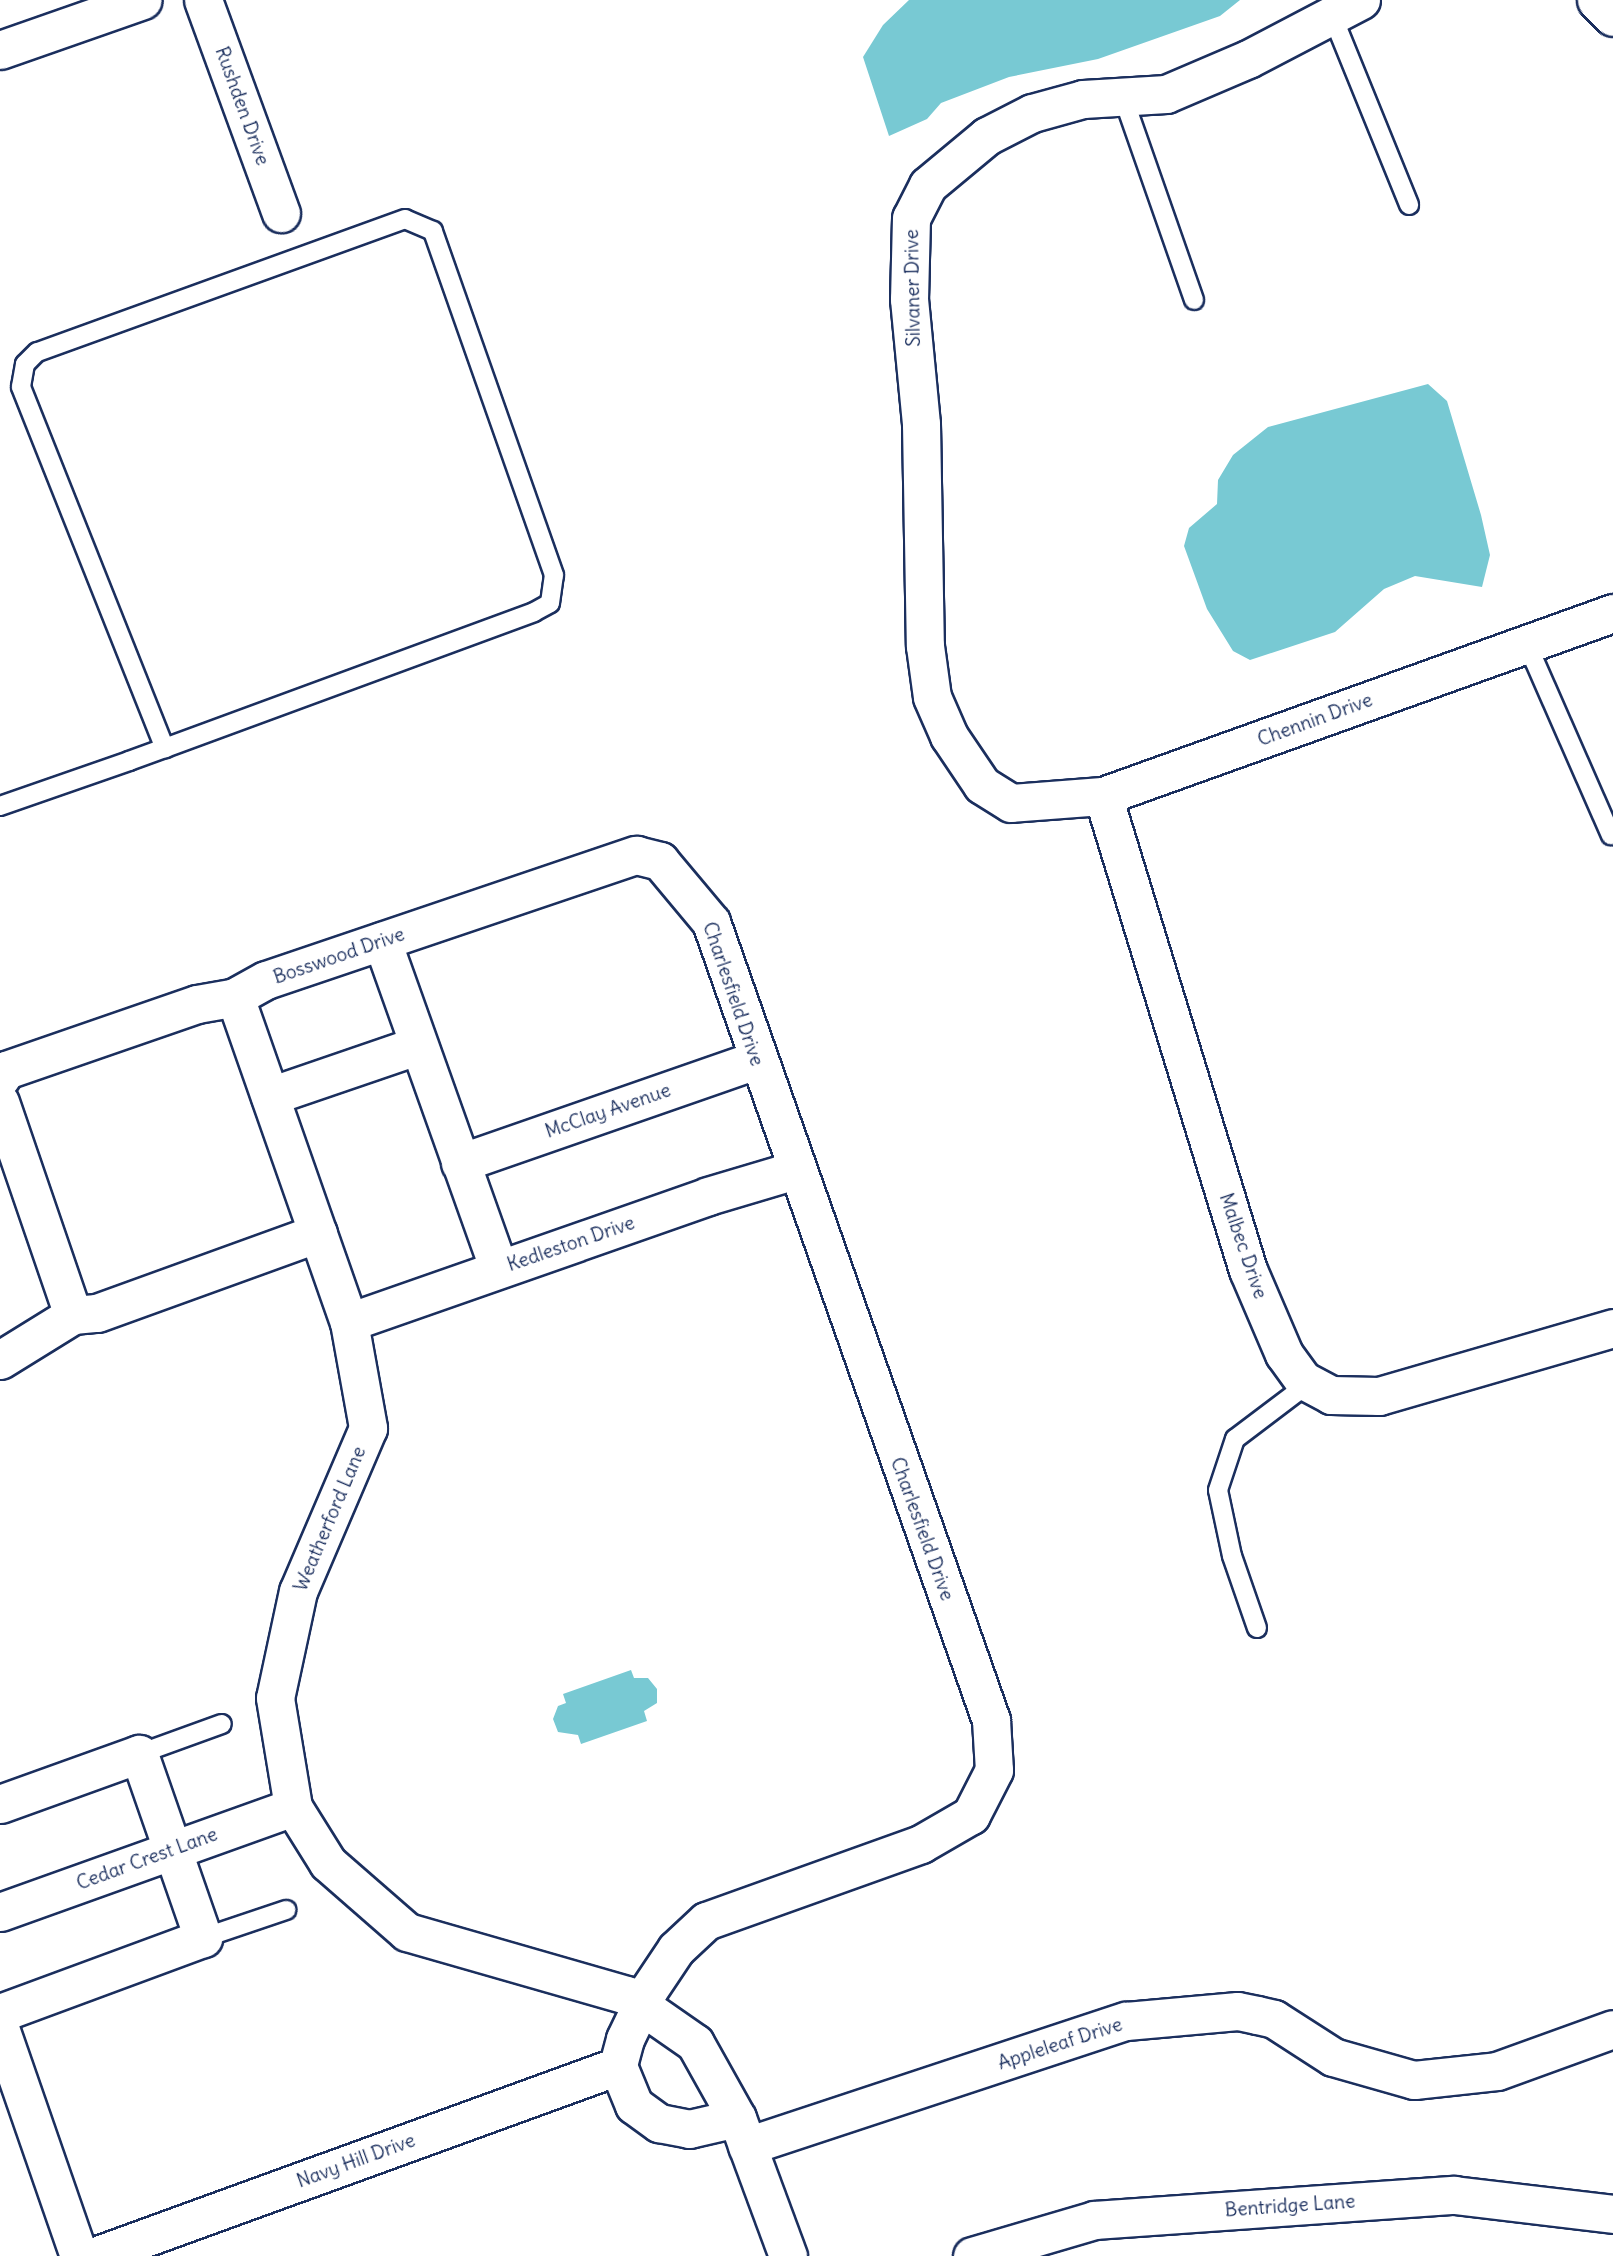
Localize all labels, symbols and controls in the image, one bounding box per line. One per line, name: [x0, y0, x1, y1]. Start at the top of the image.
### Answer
street label: Rushden Drive: [210, 44, 274, 168]
street label: Silvaner Drive: [901, 229, 925, 347]
street label: Chennin Drive: [1255, 689, 1375, 751]
street label: Charlesfield Drive: [698, 919, 768, 1069]
street label: Bosswood Drive: [270, 923, 408, 989]
street label: McClay Avenue: [542, 1079, 674, 1143]
street label: Malbec Drive: [1214, 1190, 1272, 1302]
street label: Kedleston Drive: [504, 1212, 638, 1276]
street label: Weatherford Lane: [289, 1443, 371, 1595]
street label: Charlesfield Drive: [885, 1454, 959, 1604]
street label: Cedar Crest Lane: [73, 1823, 221, 1895]
street label: Appleleaf Drive: [995, 2013, 1125, 2075]
street label: Navy Hill Drive: [294, 2129, 418, 2193]
street label: Bentridge Lane: [1224, 2190, 1356, 2222]

